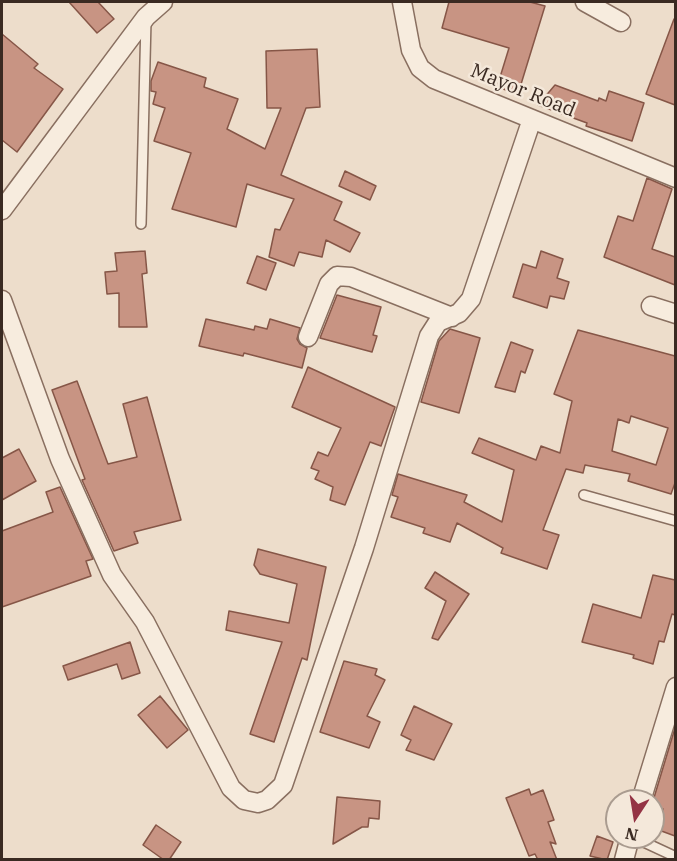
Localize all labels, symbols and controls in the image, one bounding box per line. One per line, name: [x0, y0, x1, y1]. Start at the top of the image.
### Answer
street label: Mayor Road: [467, 59, 579, 123]
north arrow: [605, 789, 665, 849]
text: N: [623, 824, 640, 846]

